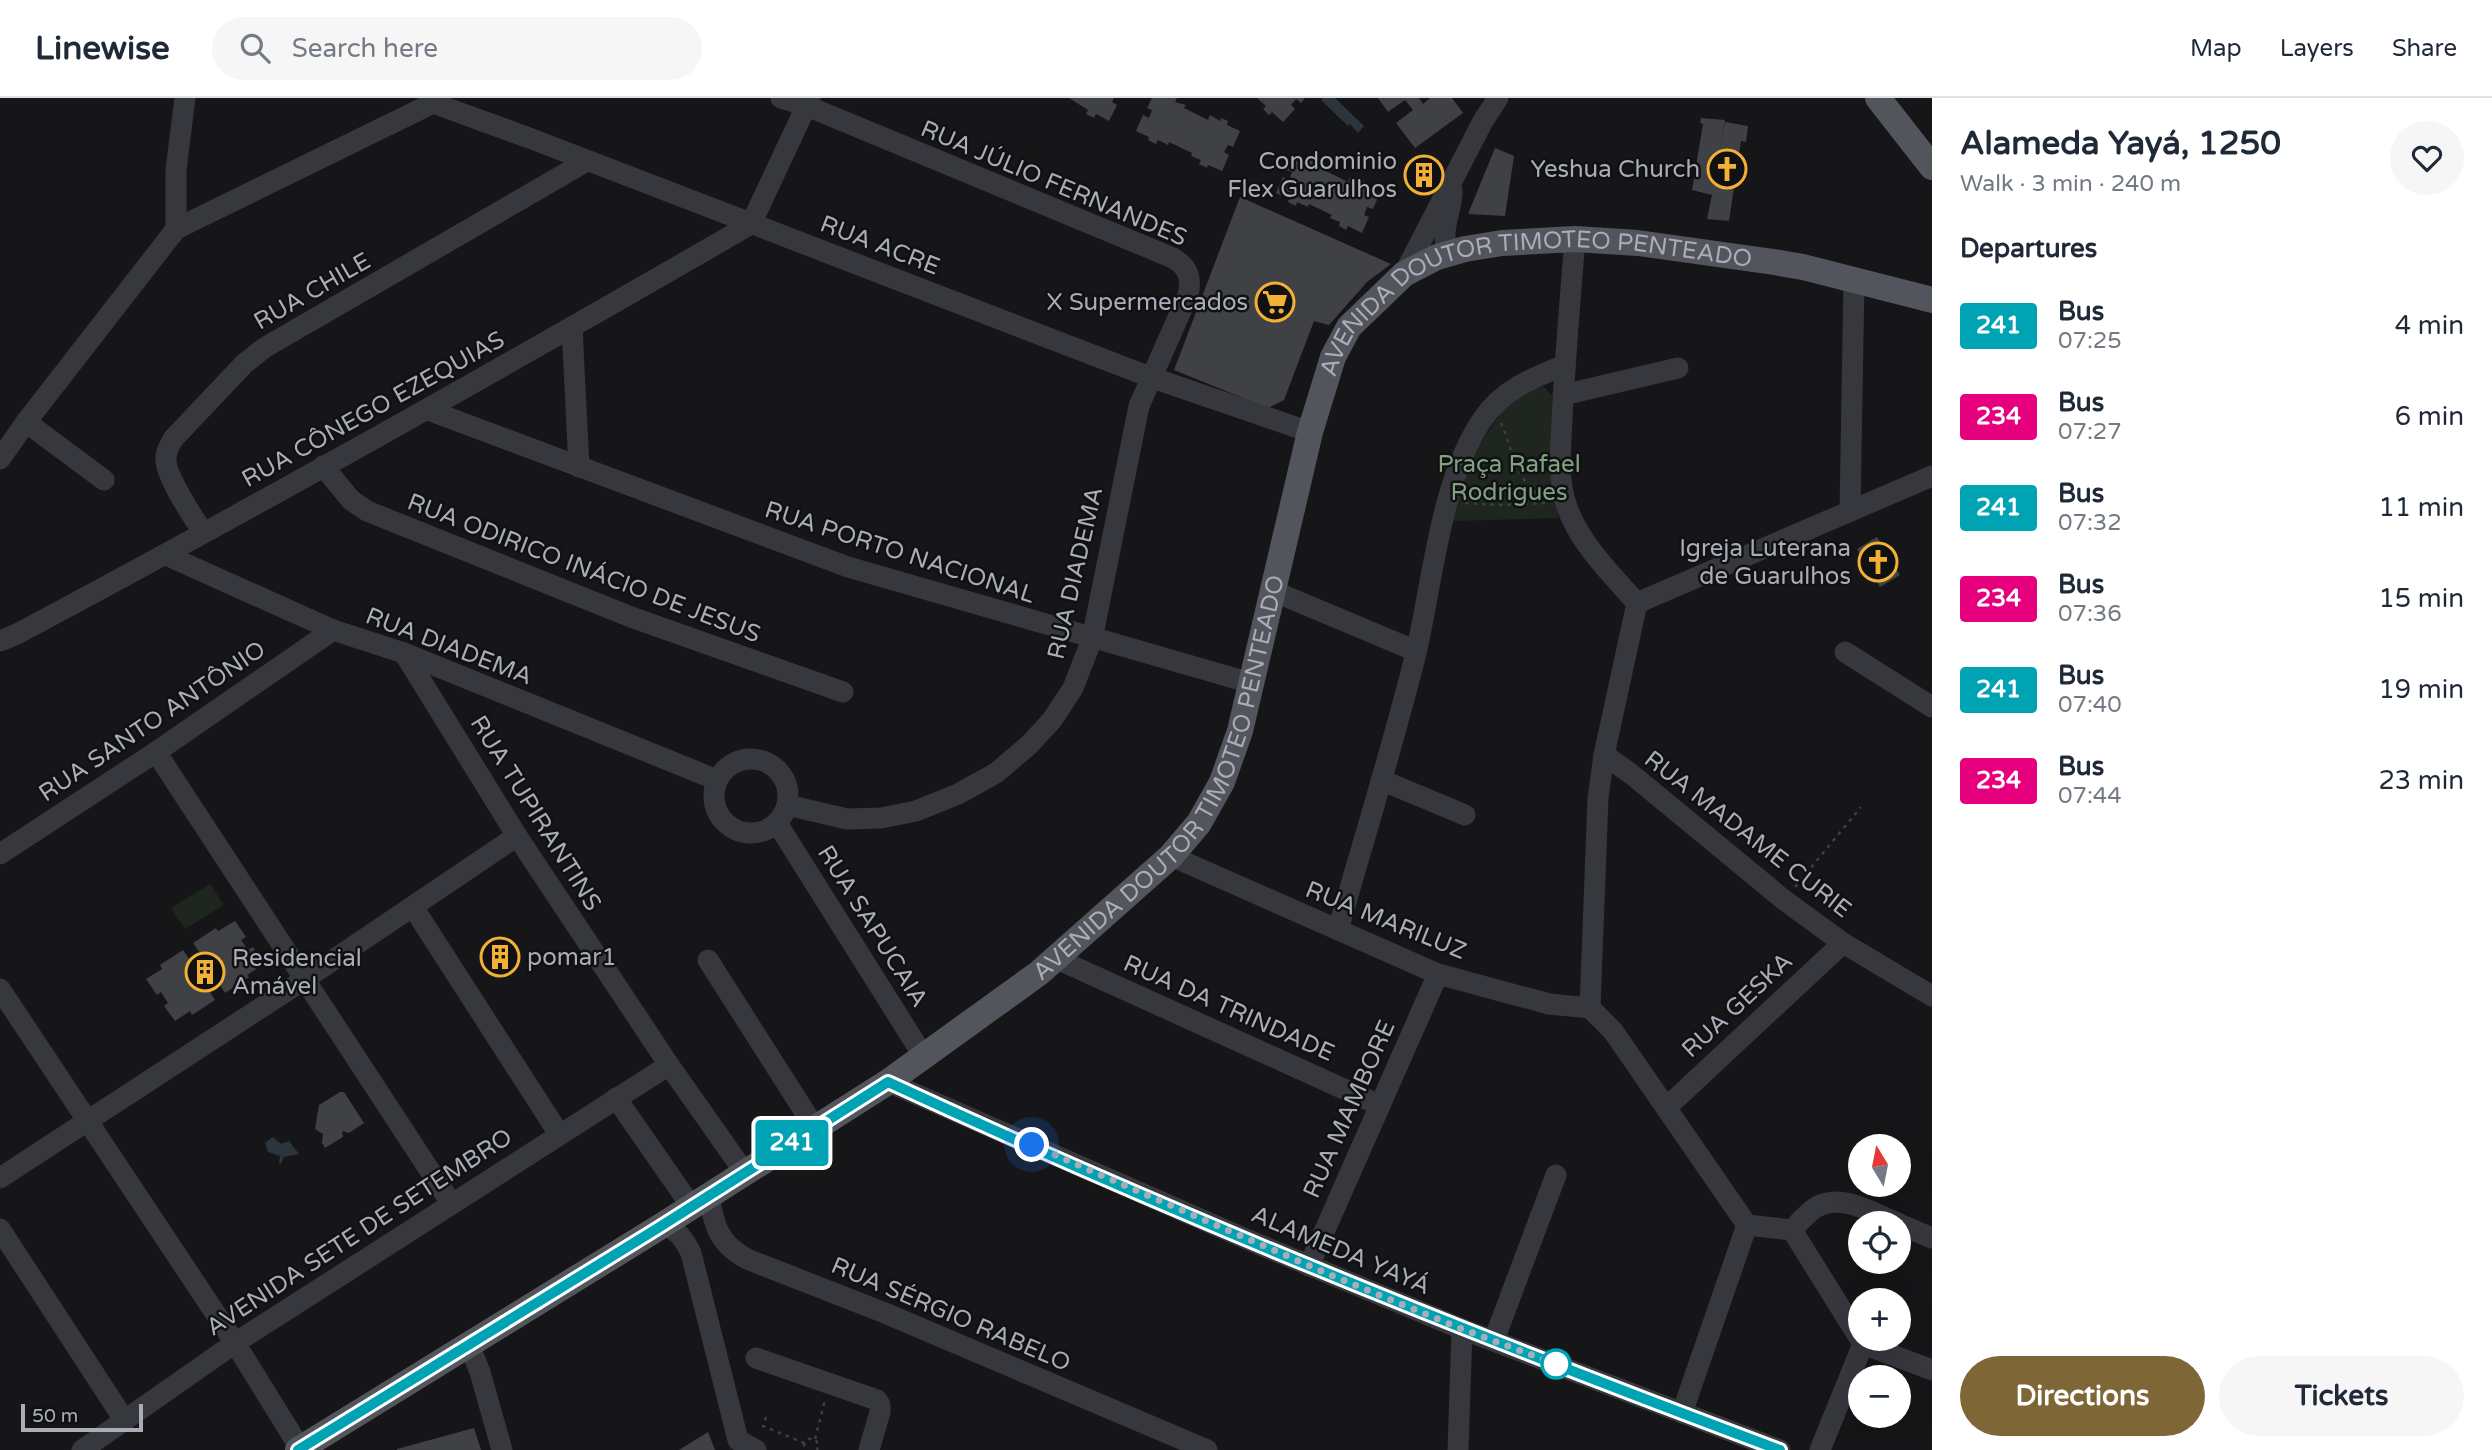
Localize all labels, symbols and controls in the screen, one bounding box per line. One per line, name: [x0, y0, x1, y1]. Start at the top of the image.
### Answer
search box: [212, 17, 702, 80]
text: Linewise: [35, 29, 170, 68]
icon: search: [236, 29, 274, 67]
text: Search here: [292, 33, 438, 64]
text: Map: [2190, 34, 2242, 63]
text: Layers: [2280, 34, 2354, 63]
text: Share: [2392, 34, 2457, 63]
street label: RUA JÚLIO FERNANDES: [916, 113, 1192, 253]
button: heart: [2390, 121, 2464, 195]
text: Alameda Yayá, 1250: [1960, 124, 2281, 163]
place label: Condominio Flex Guarulhos: [1227, 147, 1397, 204]
church icon: Yeshua Church: [1706, 148, 1748, 190]
building icon: Condominio Flex Guarulhos: [1403, 154, 1445, 196]
place label: Yeshua Church: [1530, 155, 1700, 184]
text: Walk · 3 min · 240 m: [1960, 170, 2181, 198]
street label: RUA ACRE: [816, 209, 944, 282]
street label: AVENIDA DOUTOR TIMOTEO PENTEADO: [1314, 225, 1754, 380]
text: Departures: [1960, 233, 2097, 264]
street label: RUA CHILE: [249, 246, 376, 336]
supermarket icon: X Supermercados: [1254, 281, 1296, 323]
place label: X Supermercados: [1047, 288, 1248, 317]
text: Bus: [2058, 296, 2104, 327]
text: 4 min: [2395, 310, 2464, 341]
text: 241: [1976, 311, 2021, 340]
street label: RUA CÔNEGO EZEQUIAS: [237, 325, 510, 494]
text: 07:25: [2058, 327, 2122, 355]
text: Bus: [2058, 387, 2104, 418]
text: 6 min: [2395, 401, 2464, 432]
text: 234: [1976, 402, 2021, 431]
text: 07:27: [2058, 418, 2122, 446]
park label: Praça Rafael Rodrigues: [1437, 450, 1581, 507]
text: Bus: [2058, 478, 2104, 509]
street label: RUA DIADEMA: [1042, 484, 1109, 662]
street label: RUA ODIRICO INÁCIO DE JESUS: [403, 487, 765, 649]
text: 11 min: [2378, 492, 2464, 523]
text: 241: [1976, 493, 2021, 522]
street label: RUA PORTO NACIONAL: [761, 495, 1039, 610]
text: 07:32: [2058, 509, 2122, 537]
place label: Igreja Luterana de Guarulhos: [1679, 534, 1851, 591]
church icon: Igreja Luterana de Guarulhos: [1857, 541, 1899, 583]
text: Bus: [2058, 569, 2104, 600]
street label: AVENIDA DOUTOR TIMOTEO PENTEADO: [1027, 572, 1291, 987]
text: 15 min: [2378, 583, 2464, 614]
text: 234: [1976, 584, 2021, 613]
text: 07:36: [2058, 600, 2122, 628]
street label: RUA DIADEMA: [361, 601, 536, 692]
street label: RUA SANTO ANTÔNIO: [34, 635, 271, 808]
text: Bus: [2058, 660, 2104, 691]
text: 19 min: [2378, 674, 2464, 705]
text: 241: [1976, 675, 2021, 704]
text: 07:40: [2058, 691, 2122, 719]
street label: RUA TUPIRANTINS: [464, 710, 607, 916]
street label: RUA MADAME CURIE: [1639, 745, 1857, 924]
text: Bus: [2058, 751, 2104, 782]
text: 23 min: [2378, 765, 2464, 796]
text: 234: [1976, 766, 2021, 795]
text: 07:44: [2058, 782, 2122, 810]
street label: RUA SAPUCAIA: [811, 840, 934, 1013]
street label: RUA MARILUZ: [1301, 875, 1470, 966]
building icon: pomar1: [479, 936, 521, 978]
place label: pomar1: [527, 943, 617, 972]
place label: Residencial Amável: [232, 944, 362, 1001]
street label: RUA GESKA: [1676, 947, 1799, 1064]
street label: RUA DA TRINDADE: [1119, 949, 1339, 1068]
building icon: Residencial Amável: [184, 951, 226, 993]
street label: RUA MAMBORE: [1297, 1016, 1402, 1203]
line badge: 241: [752, 1120, 832, 1166]
street label: AVENIDA SETE DE SETEMBRO: [201, 1122, 518, 1342]
your location: [1014, 1127, 1049, 1162]
text: 241: [769, 1128, 815, 1157]
north arrow: [1848, 1134, 1911, 1197]
map controls: [1848, 1134, 1911, 1428]
street label: ALAMEDA YAYÁ: [1247, 1199, 1435, 1301]
button: locate: [1848, 1211, 1911, 1274]
street label: RUA SÉRGIO RABELO: [827, 1250, 1075, 1378]
button: +: [1848, 1288, 1911, 1351]
unlabelled marker: [1541, 1349, 1571, 1379]
button: Directions: [1960, 1356, 2205, 1436]
button: Tickets: [2219, 1356, 2464, 1436]
button: −: [1848, 1365, 1911, 1428]
scale bar: [21, 1401, 144, 1433]
text: 50 m: [32, 1405, 78, 1427]

